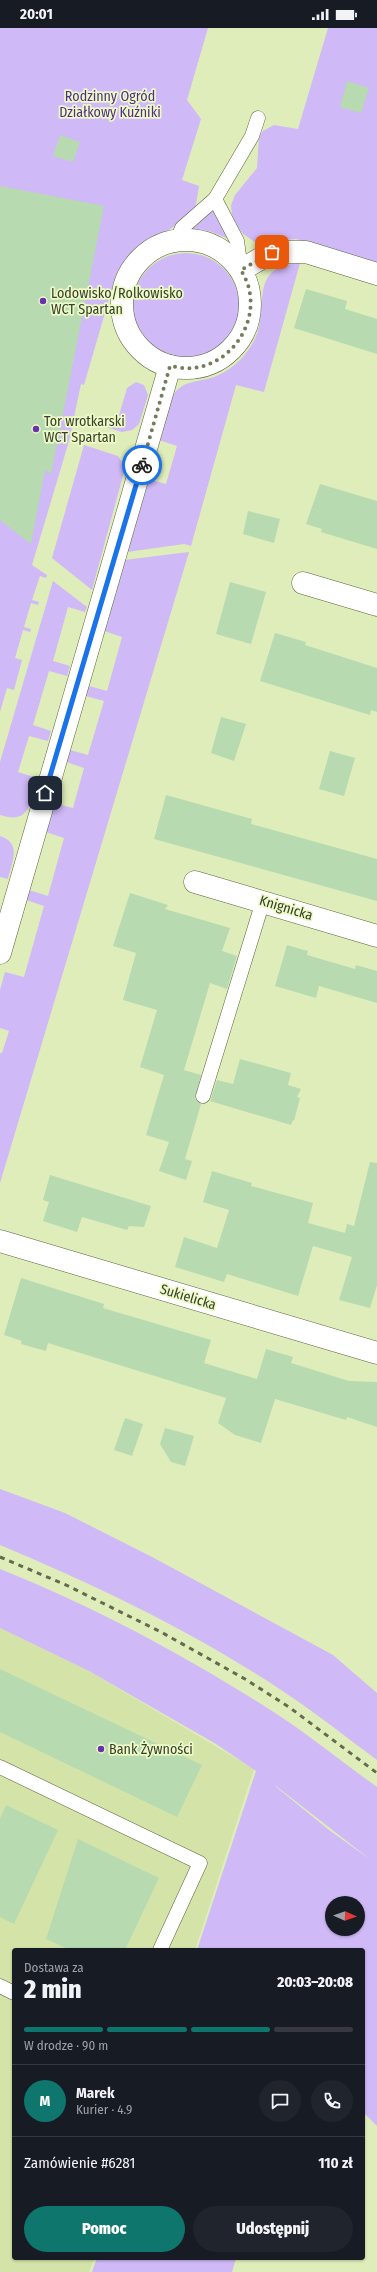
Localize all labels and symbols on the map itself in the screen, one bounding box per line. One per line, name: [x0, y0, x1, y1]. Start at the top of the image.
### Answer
park label: Rodzinny Ogród Działkowy Kuźniki: [59, 88, 161, 121]
pin: [255, 235, 289, 269]
place label: Lodowisko/Rolkowisko WCT Spartan: [51, 285, 183, 318]
marker: Lodowisko/Rolkowisko WCT Spartan: [38, 296, 48, 306]
place label: Tor wrotkarski WCT Spartan: [44, 413, 125, 446]
marker: Tor wrotkarski WCT Spartan: [31, 424, 41, 434]
courier: [122, 445, 162, 485]
pin: [28, 776, 62, 810]
street label: Knignicka: [257, 892, 315, 924]
street label: Sukielicka: [158, 1280, 218, 1314]
place label: Bank Żywności: [109, 1741, 193, 1758]
marker: Bank Żywności: [96, 1744, 106, 1754]
north arrow: [325, 1896, 365, 1936]

